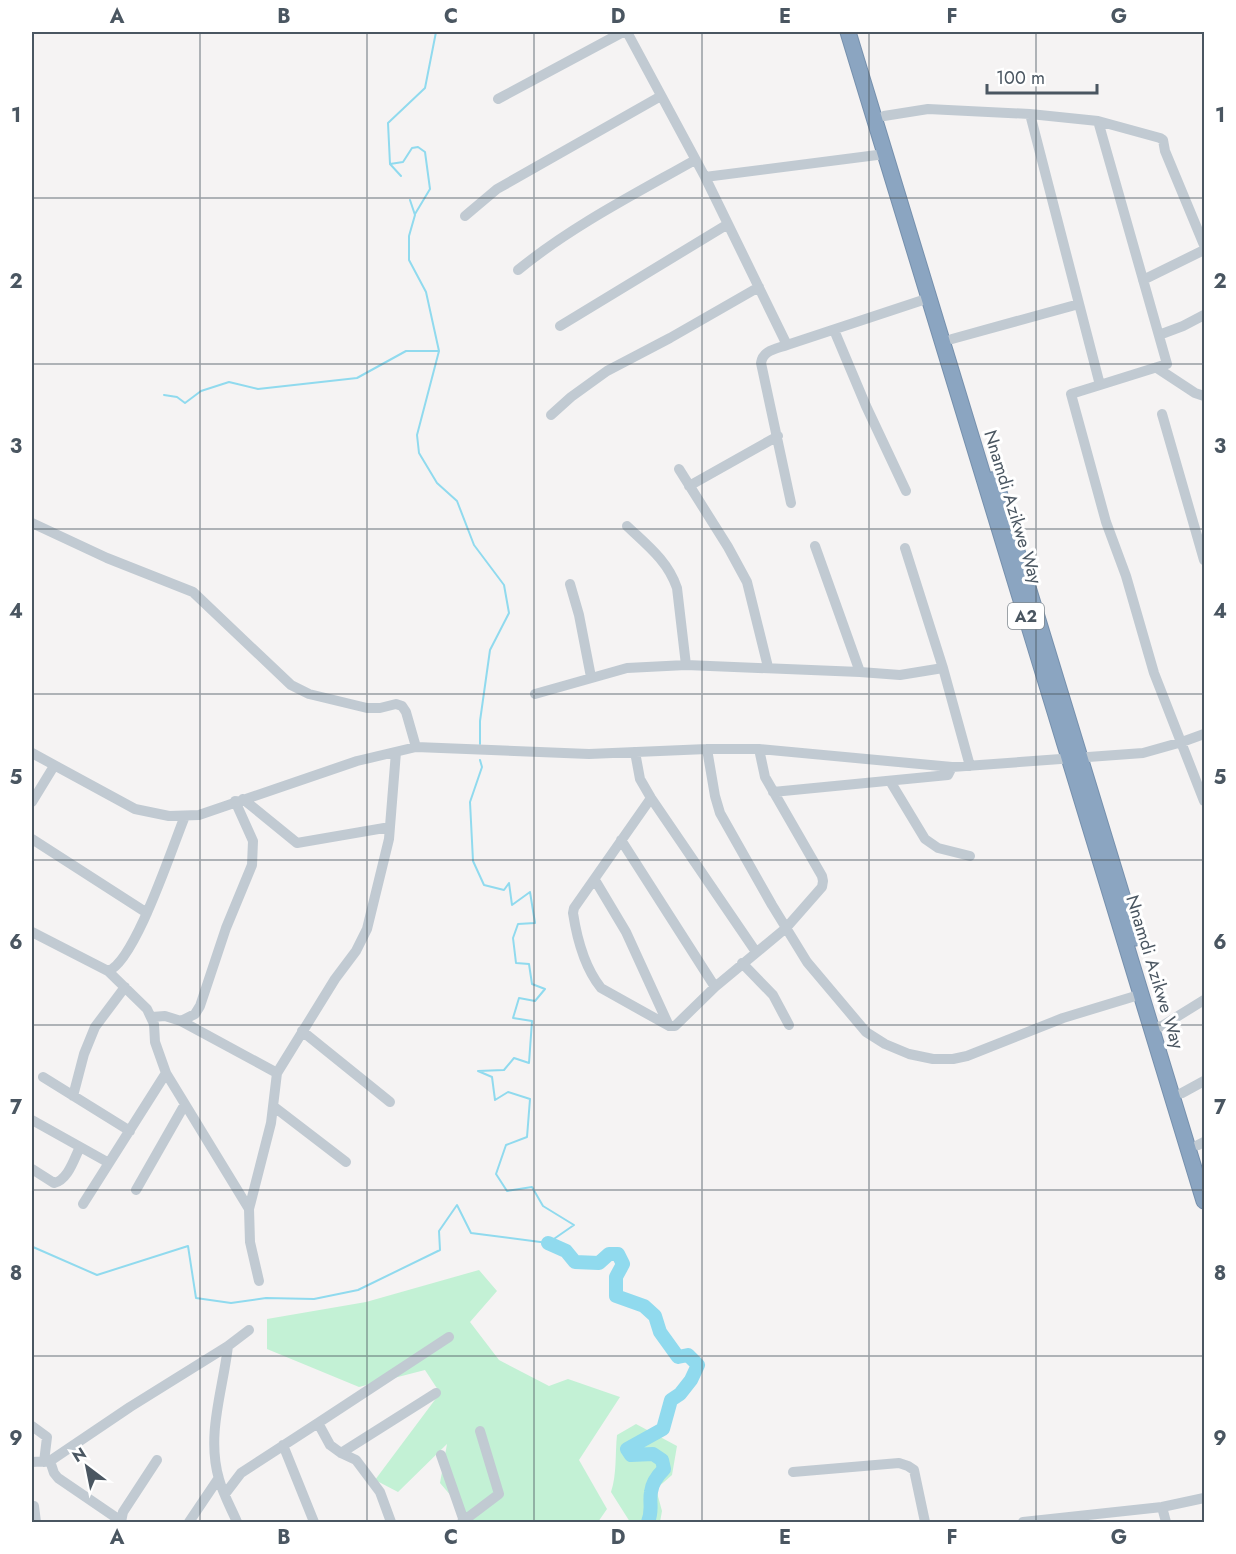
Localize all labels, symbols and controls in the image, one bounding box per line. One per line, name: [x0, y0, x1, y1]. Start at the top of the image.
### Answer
text: A: [109, 2, 125, 31]
text: B: [277, 2, 291, 31]
text: C: [444, 2, 458, 31]
text: D: [611, 2, 625, 31]
text: E: [779, 2, 791, 31]
text: F: [946, 2, 958, 31]
text: G: [1111, 2, 1127, 31]
scale bar: [987, 57, 1096, 95]
text: 100 m: [996, 65, 1045, 91]
text: 1: [11, 101, 21, 130]
text: 1: [1215, 101, 1225, 130]
text: 2: [9, 267, 23, 296]
text: 2: [1213, 267, 1227, 296]
street label: Nnamdi Azikwe Way: [977, 427, 1049, 587]
text: 3: [10, 432, 22, 461]
text: 3: [1214, 432, 1226, 461]
text: 4: [9, 597, 23, 626]
text: 4: [1213, 597, 1227, 626]
road number: A2: [1008, 603, 1044, 629]
text: 5: [10, 763, 23, 792]
text: 5: [1214, 763, 1227, 792]
street label: Nnamdi Azikwe Way: [1119, 892, 1191, 1052]
text: 6: [9, 928, 23, 957]
text: 6: [1213, 928, 1227, 957]
text: 7: [10, 1093, 23, 1122]
text: 7: [1214, 1093, 1227, 1122]
text: 8: [10, 1259, 22, 1288]
text: 8: [1214, 1259, 1226, 1288]
text: 9: [9, 1424, 23, 1453]
text: 9: [1213, 1424, 1227, 1453]
north arrow: [57, 1437, 117, 1497]
text: N: [68, 1442, 91, 1468]
text: A: [109, 1523, 125, 1552]
text: B: [277, 1523, 291, 1552]
text: C: [444, 1523, 458, 1552]
text: D: [611, 1523, 625, 1552]
text: E: [779, 1523, 791, 1552]
text: F: [946, 1523, 958, 1552]
text: G: [1111, 1523, 1127, 1552]

